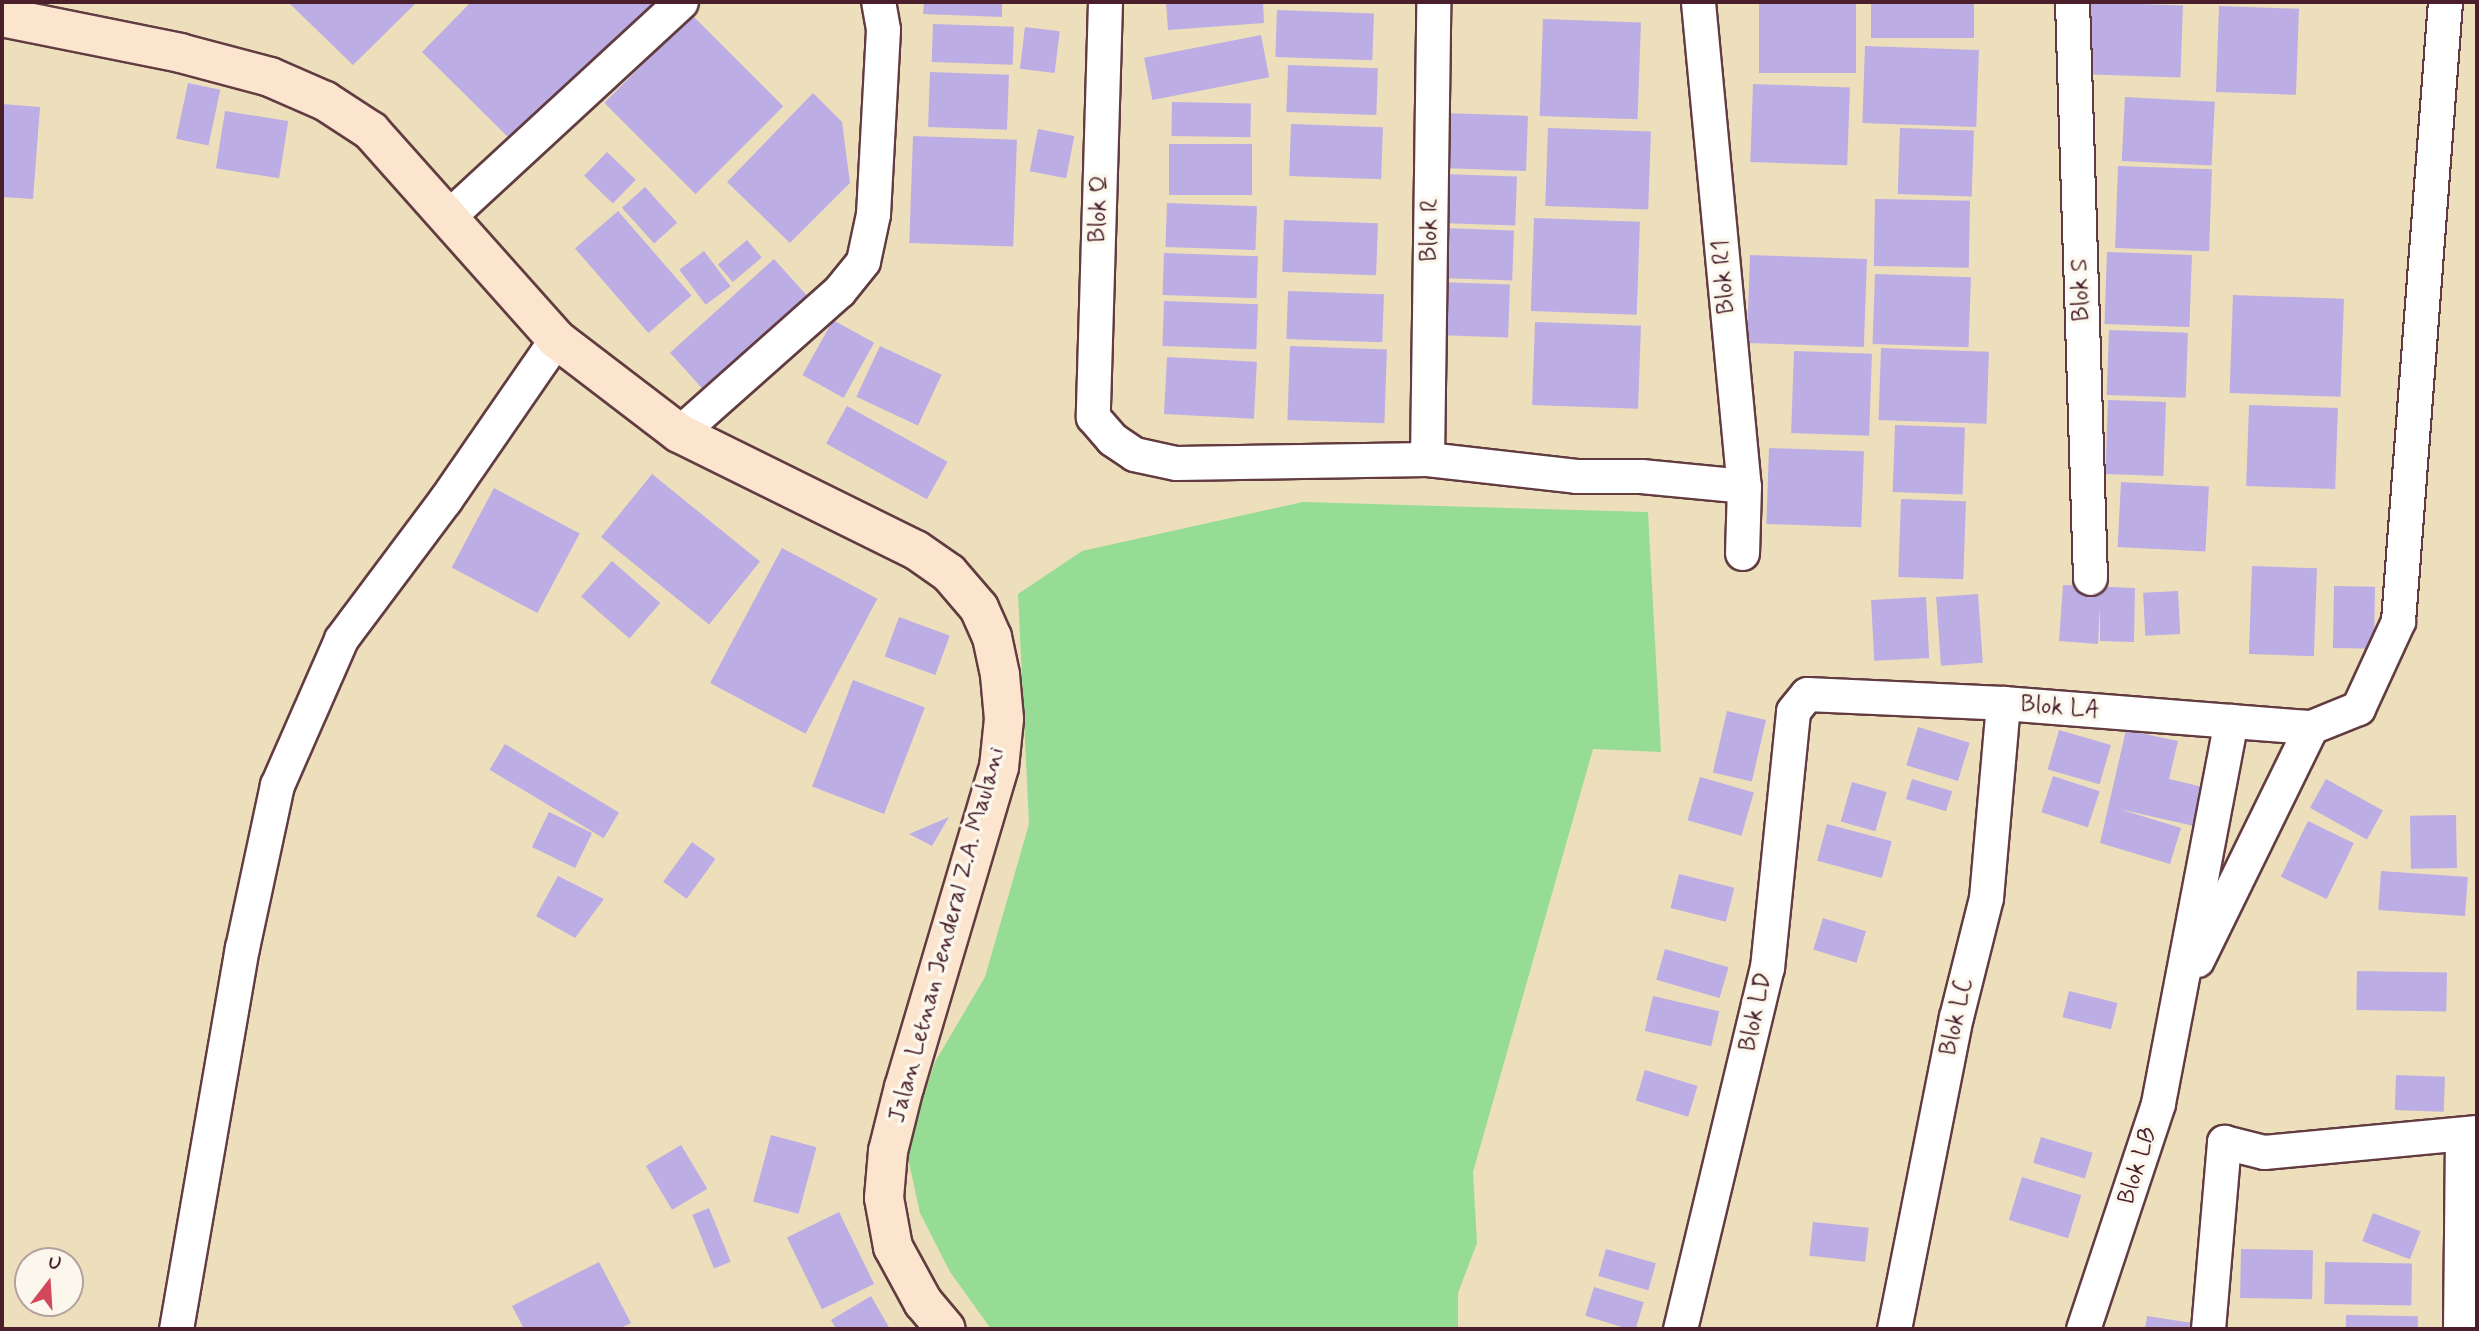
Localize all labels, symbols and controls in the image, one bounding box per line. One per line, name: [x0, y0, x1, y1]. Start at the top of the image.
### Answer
street label: Blok Q: [1083, 175, 1115, 243]
street label: Blok R: [1415, 198, 1445, 262]
street label: Blok R1: [1706, 239, 1742, 315]
street label: Blok S: [2066, 258, 2096, 322]
street label: Blok LA: [2019, 690, 2101, 726]
street label: Jalan Letnan Jenderal Z.A. Maulani: [883, 744, 1011, 1126]
street label: Blok LD: [1734, 970, 1778, 1054]
street label: Blok LC: [1934, 976, 1980, 1058]
street label: Blok LB: [2112, 1124, 2164, 1208]
north arrow: [14, 1247, 84, 1317]
text: U: [45, 1250, 64, 1277]

